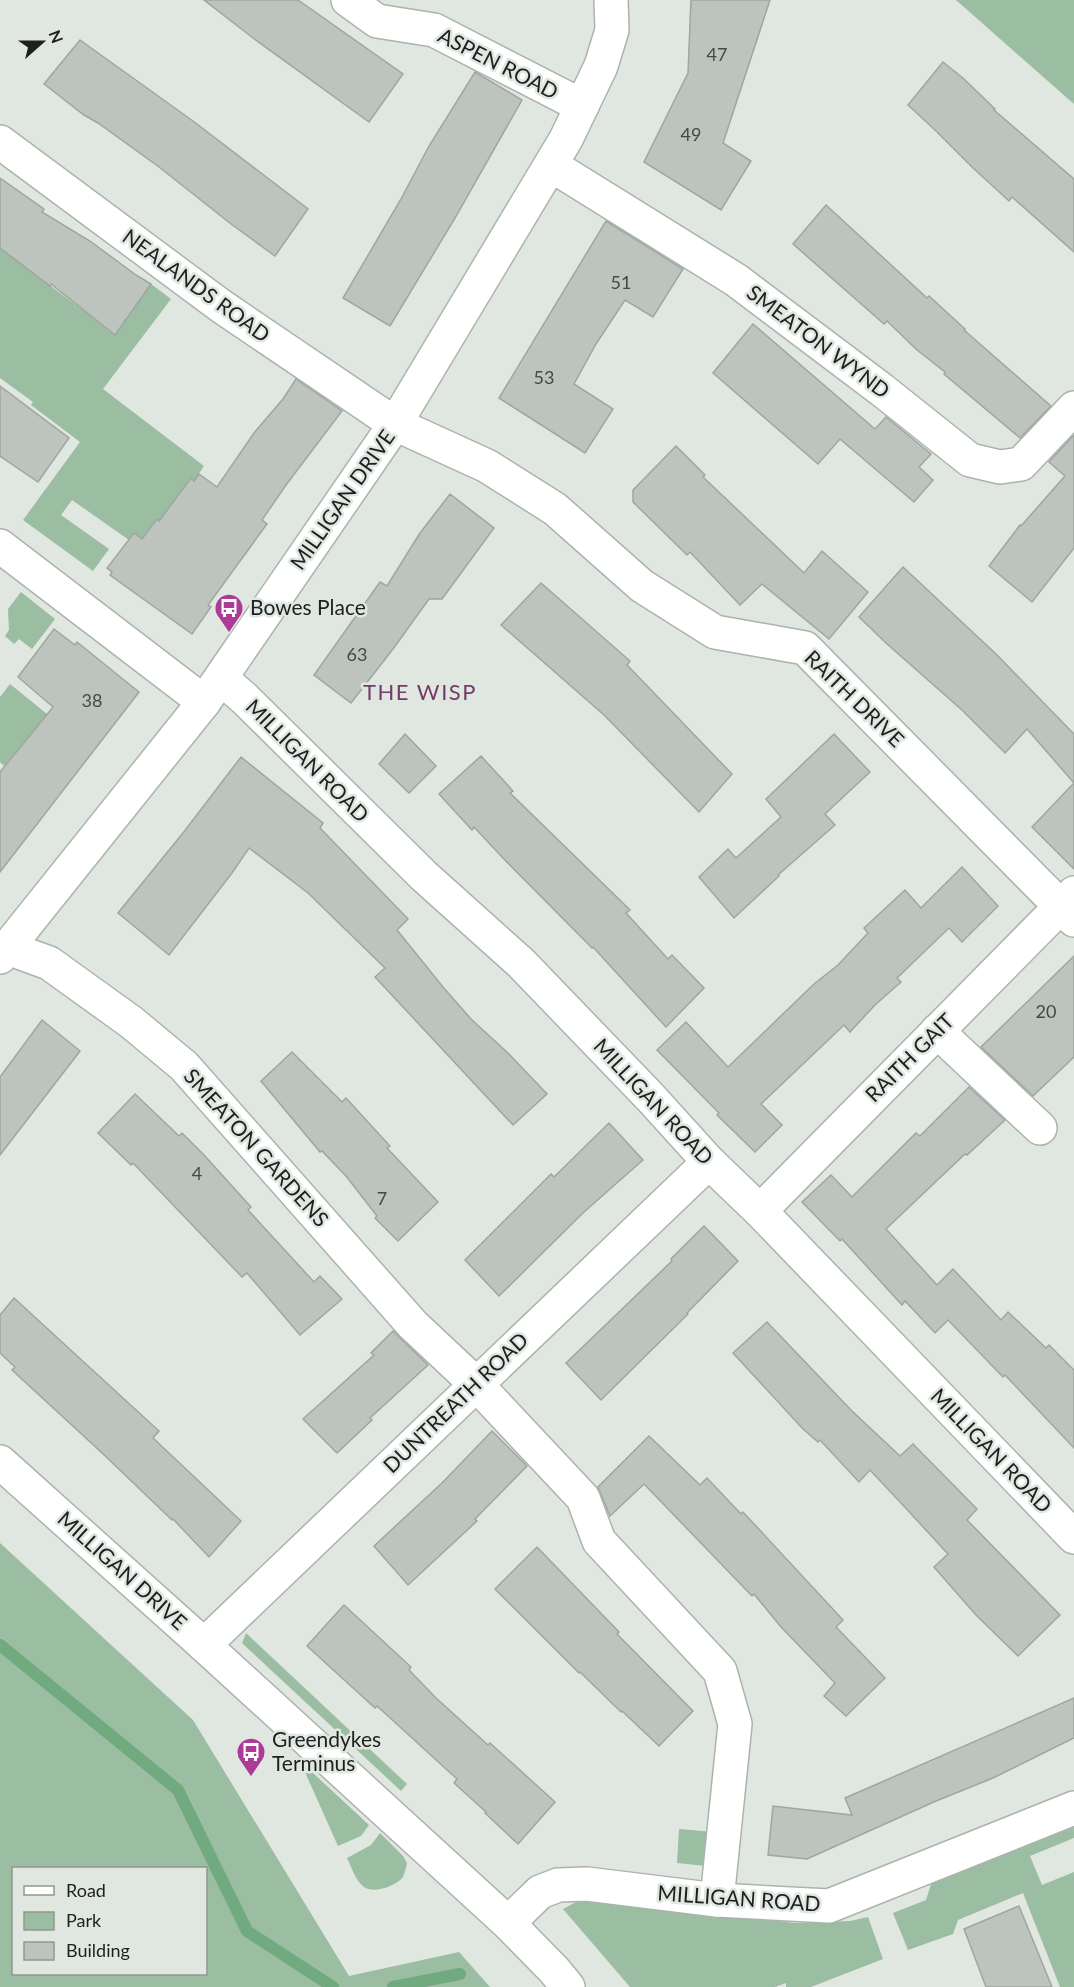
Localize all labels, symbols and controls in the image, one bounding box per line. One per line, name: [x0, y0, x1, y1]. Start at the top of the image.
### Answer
north arrow: [12, 12, 72, 72]
street label: ASPEN ROAD: [434, 22, 563, 104]
text: N: [45, 27, 68, 46]
house number: 47: [707, 43, 727, 65]
house number: 49: [681, 123, 701, 145]
street label: NEALANDS ROAD: [118, 223, 275, 347]
house number: 51: [611, 271, 631, 293]
street label: SMEATON WYND: [743, 279, 895, 403]
house number: 53: [534, 366, 554, 388]
street label: MILLIGAN DRIVE: [284, 424, 399, 574]
bus stop icon: Bowes Place: [213, 592, 245, 634]
place label: Bowes Place: [250, 594, 366, 619]
house number: 63: [347, 643, 367, 665]
street label: RAITH DRIVE: [800, 644, 910, 752]
district label: THE WISP: [363, 678, 477, 705]
house number: 38: [82, 689, 102, 711]
street label: MILLIGAN ROAD: [241, 693, 375, 827]
house number: 20: [1036, 1000, 1056, 1022]
street label: RAITH GAIT: [860, 1007, 959, 1106]
street label: MILLIGAN ROAD: [589, 1033, 719, 1169]
street label: SMEATON GARDENS: [180, 1063, 335, 1231]
house number: 4: [192, 1162, 202, 1184]
house number: 7: [377, 1187, 387, 1209]
street label: DUNTREATH ROAD: [377, 1326, 532, 1477]
street label: MILLIGAN ROAD: [926, 1383, 1058, 1517]
street label: MILLIGAN DRIVE: [53, 1505, 193, 1634]
place label: Greendykes Terminus: [272, 1726, 381, 1775]
bus stop icon: Greendykes Terminus: [235, 1736, 267, 1778]
legend: [12, 1867, 207, 1975]
text: Road: [66, 1879, 106, 1901]
street label: MILLIGAN ROAD: [657, 1879, 821, 1916]
text: Park: [66, 1909, 102, 1931]
text: Building: [66, 1939, 130, 1961]

